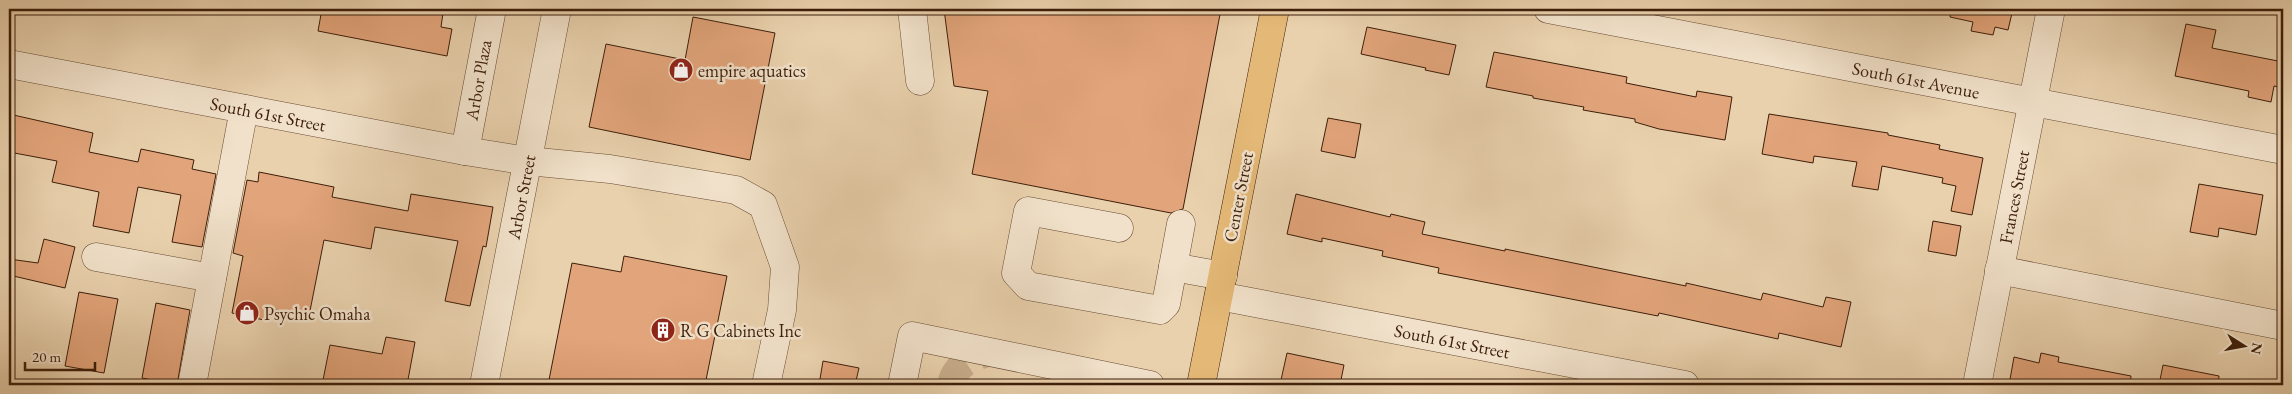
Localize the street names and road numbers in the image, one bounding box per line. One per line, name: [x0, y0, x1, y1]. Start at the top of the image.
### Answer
street label: Arbor Plaza: [459, 37, 497, 123]
street label: South 61st Avenue: [1850, 56, 1982, 104]
street label: South 61st Street: [208, 92, 328, 137]
street label: Frances Street: [1994, 148, 2034, 246]
street label: Center Street: [1218, 150, 1258, 244]
street label: Arbor Street: [501, 152, 541, 242]
street label: South 61st Street: [1392, 319, 1512, 364]

